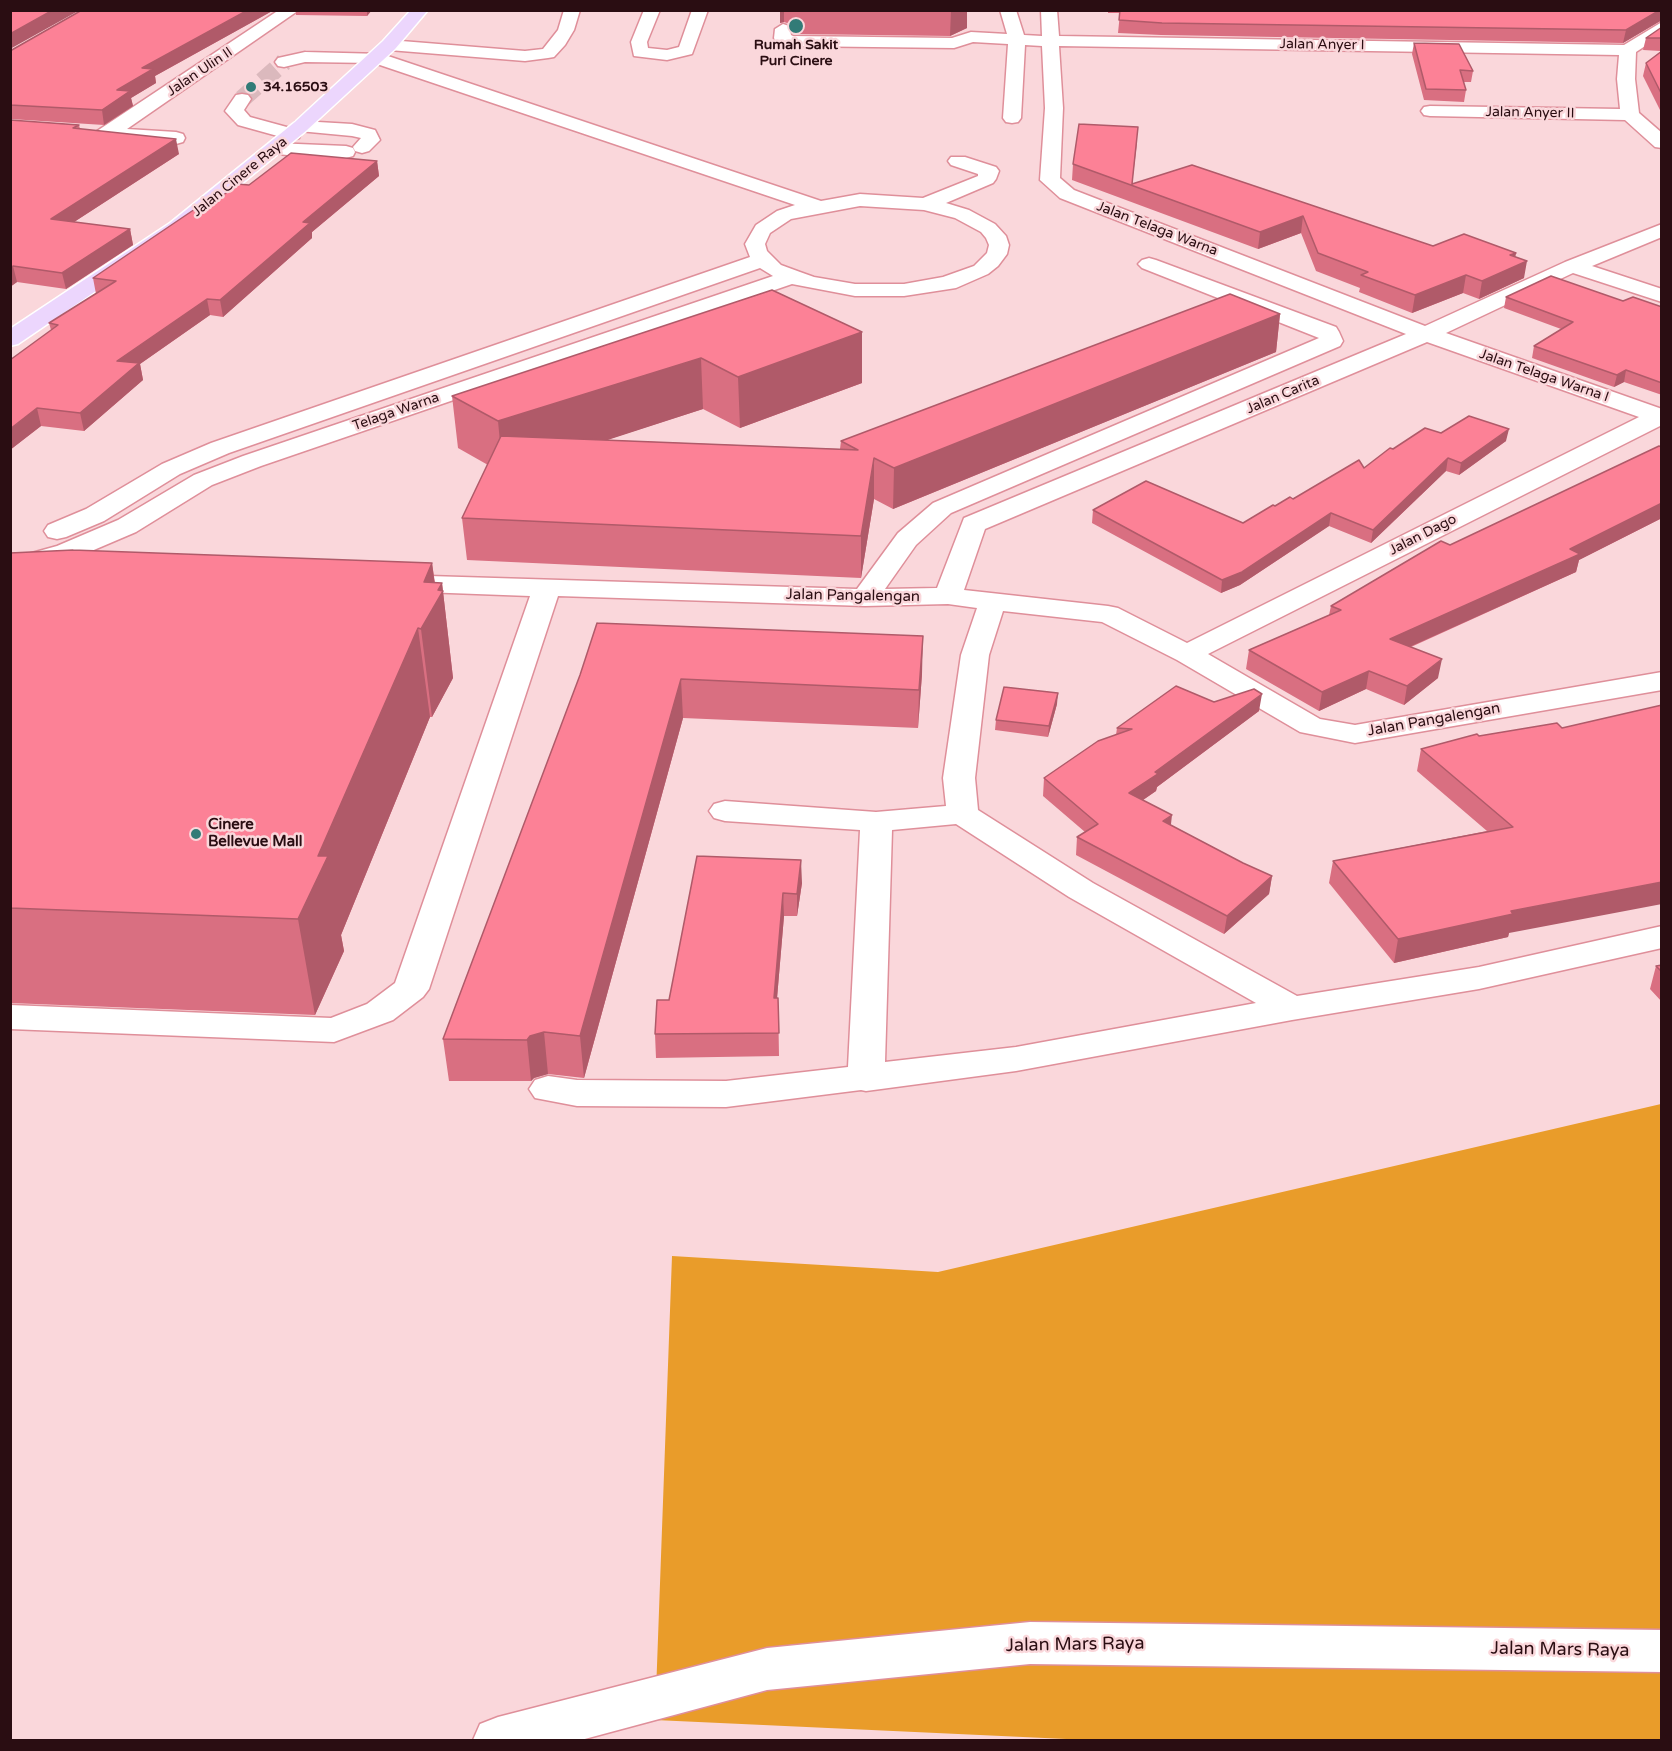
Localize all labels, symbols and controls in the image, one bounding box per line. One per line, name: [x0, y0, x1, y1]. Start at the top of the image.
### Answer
marker: Rumah Sakit Puri Cinere: [787, 17, 805, 35]
street label: Jalan Anyer I: [1279, 36, 1365, 54]
place label: Rumah Sakit Puri Cinere: [754, 37, 838, 70]
street label: Jalan Ulin II: [164, 44, 236, 100]
place label: 34.16503: [263, 79, 328, 95]
marker: 34.16503: [244, 80, 258, 94]
street label: Jalan Anyer II: [1485, 104, 1575, 122]
street label: Jalan Cinere Raya: [189, 134, 291, 220]
street label: Jalan Telaga Warna: [1094, 198, 1220, 260]
street label: Jalan Telaga Warna I: [1477, 346, 1611, 406]
street label: Jalan Carita: [1244, 372, 1322, 418]
street label: Telaga Warna: [350, 389, 442, 435]
street label: Jalan Dago: [1386, 511, 1460, 559]
street label: Jalan Pangalengan: [786, 586, 920, 606]
street label: Jalan Pangalengan: [1366, 699, 1502, 741]
place label: Cinere Bellevue Mall: [208, 816, 303, 851]
marker: Cinere Bellevue Mall: [189, 827, 203, 841]
street label: Jalan Mars Raya: [1005, 1633, 1145, 1657]
street label: Jalan Mars Raya: [1490, 1638, 1630, 1662]

